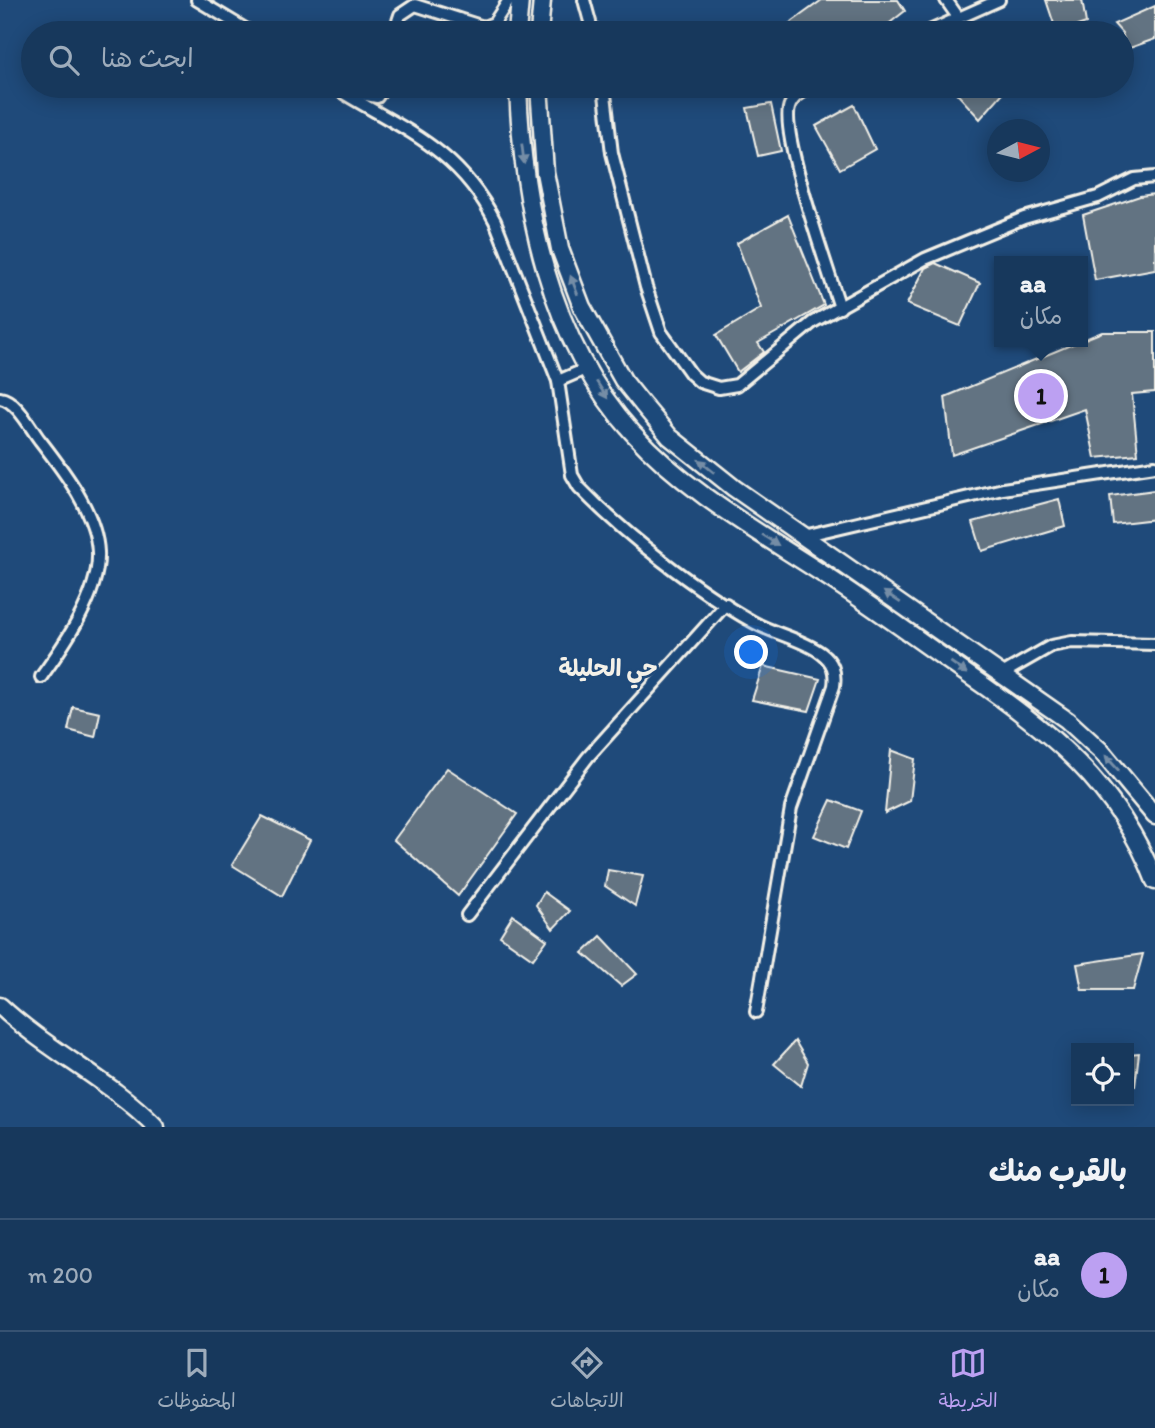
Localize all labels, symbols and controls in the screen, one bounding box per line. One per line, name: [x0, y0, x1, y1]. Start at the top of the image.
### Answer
search box: [21, 21, 1134, 98]
icon: search: [45, 41, 83, 79]
text: ابحث هنا: [101, 42, 194, 74]
north arrow: [987, 119, 1050, 182]
one-way arrow: [517, 143, 528, 165]
popup: [994, 256, 1088, 347]
text: aa: [1020, 267, 1046, 299]
one-way arrow: [568, 274, 579, 295]
text: مكان: [1020, 302, 1062, 330]
pin: 1: [1018, 370, 1064, 422]
one-way arrow: [596, 380, 609, 400]
one-way arrow: [697, 459, 715, 474]
one-way arrow: [761, 534, 780, 547]
one-way arrow: [883, 590, 901, 604]
your location: [734, 635, 768, 669]
district label: حي الحليلة: [558, 654, 658, 689]
one-way arrow: [950, 661, 968, 675]
one-way arrow: [1104, 754, 1120, 772]
map controls: [1071, 1043, 1134, 1106]
button: locate: [1071, 1043, 1134, 1106]
text: بالقرب منك: [989, 1152, 1127, 1189]
text: aa: [1034, 1240, 1060, 1272]
text: 200 m: [28, 1261, 93, 1289]
text: 1: [1099, 1261, 1109, 1289]
text: مكان: [1017, 1275, 1060, 1303]
tab: المحفوظات: [157, 1344, 236, 1417]
tab: الاتجاهات: [550, 1344, 624, 1417]
tab: الخريطة: [938, 1344, 998, 1417]

